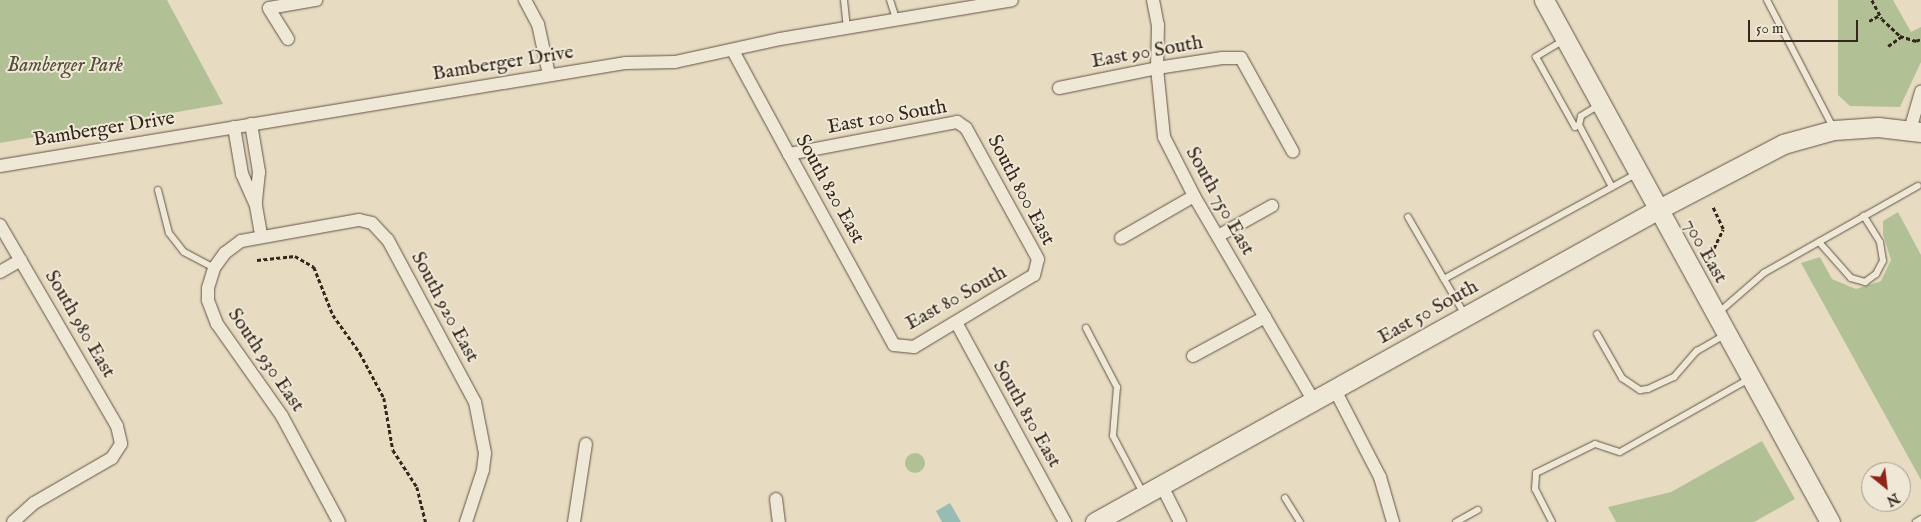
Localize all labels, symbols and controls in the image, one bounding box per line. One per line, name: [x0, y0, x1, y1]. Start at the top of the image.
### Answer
scale bar: [1751, 10, 1861, 42]
text: 50 m: [1756, 19, 1784, 38]
street label: East 90 South: [1090, 30, 1204, 74]
street label: Bamberger Drive: [431, 40, 575, 86]
park label: Bamberger Park: [7, 53, 123, 77]
street label: East 100 South: [825, 95, 949, 139]
street label: Bamberger Drive: [32, 106, 176, 152]
street label: South 820 East: [790, 130, 870, 248]
street label: South 800 East: [982, 131, 1060, 249]
street label: South 750 East: [1180, 143, 1260, 259]
street label: 700 East: [1678, 215, 1732, 287]
street label: South 920 East: [406, 248, 484, 366]
street label: East 80 South: [901, 260, 1011, 336]
street label: South 980 East: [40, 266, 120, 382]
street label: East 50 South: [1374, 275, 1482, 349]
street label: South 930 East: [223, 304, 309, 416]
street label: South 810 East: [988, 356, 1066, 472]
north arrow: [1861, 462, 1911, 512]
text: N: [1883, 488, 1902, 510]

